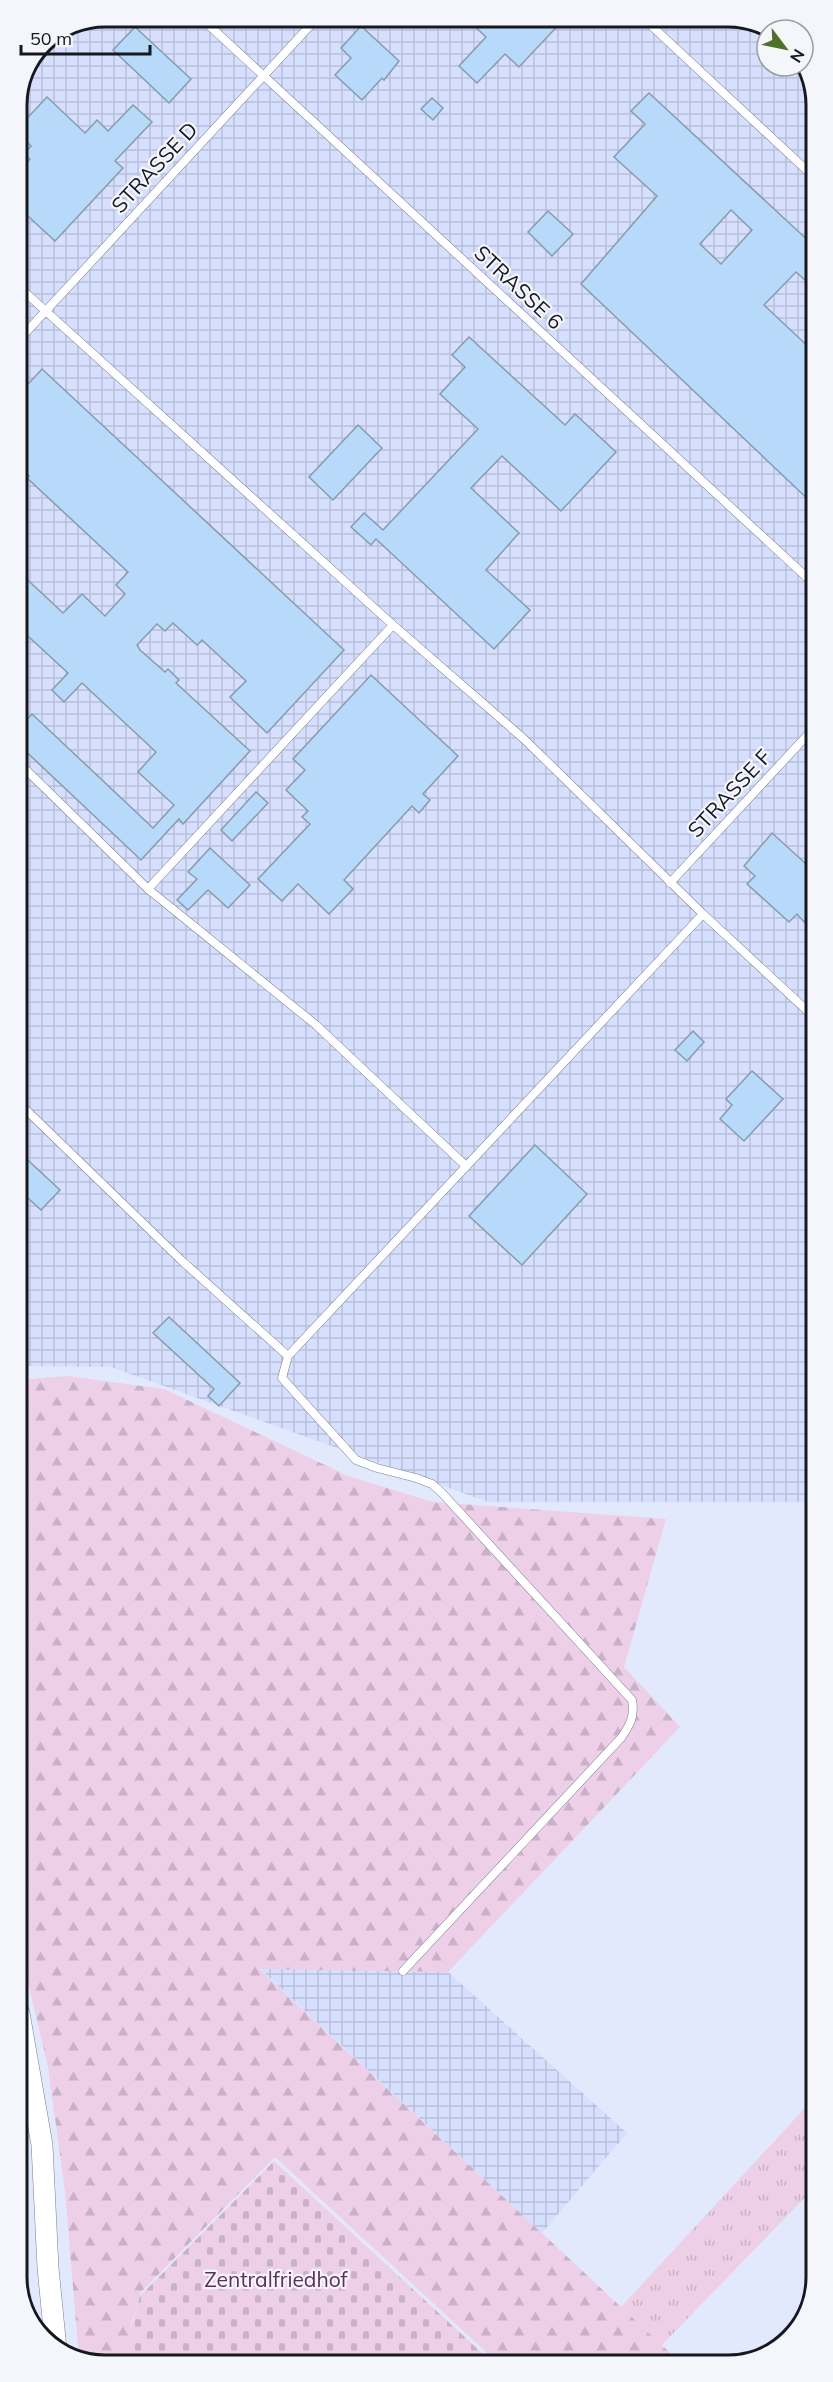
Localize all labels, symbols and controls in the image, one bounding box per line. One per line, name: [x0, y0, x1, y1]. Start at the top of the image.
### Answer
scale bar: [21, 18, 150, 56]
north arrow: [755, 18, 815, 78]
text: 50 m: [30, 27, 72, 50]
text: N: [786, 46, 809, 66]
street label: STRASSE D: [105, 116, 203, 218]
street label: STRASSE 6: [469, 239, 569, 335]
street label: STRASSE F: [682, 743, 776, 842]
park label: Zentralfriedhof: [204, 2266, 349, 2292]

